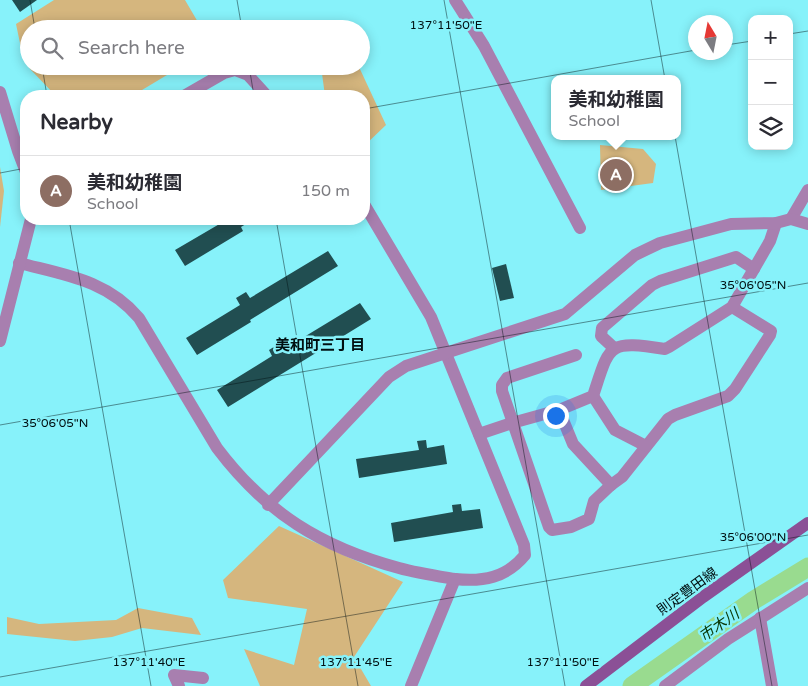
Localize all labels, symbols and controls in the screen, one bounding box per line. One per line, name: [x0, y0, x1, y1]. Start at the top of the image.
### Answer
north arrow: [688, 15, 733, 60]
map controls: [748, 15, 793, 150]
button: +: [748, 15, 793, 60]
text: 137°11'50"E: [410, 18, 483, 32]
search box: [20, 20, 370, 75]
icon: search: [38, 34, 66, 62]
text: Search here: [78, 37, 185, 59]
button: −: [748, 60, 793, 105]
popup: [551, 75, 681, 140]
text: 美和幼稚園: [568, 89, 664, 111]
button: layers: [748, 105, 793, 150]
text: Nearby: [40, 110, 113, 135]
text: School: [568, 111, 620, 131]
pin: A: [600, 156, 632, 194]
text: 美和幼稚園: [87, 172, 182, 194]
text: A: [50, 181, 62, 201]
text: 150 m: [301, 181, 350, 201]
text: School: [87, 194, 139, 214]
text: 35°06'05"N: [720, 278, 786, 292]
district label: 美和町三丁目: [275, 336, 365, 354]
your location: [543, 403, 569, 429]
text: 35°06'05"N: [22, 416, 88, 430]
text: 35°06'00"N: [720, 530, 786, 544]
street label: 則定豊田線: [654, 564, 721, 619]
water label: 市木川: [695, 604, 744, 645]
text: 137°11'40"E: [113, 655, 186, 669]
text: 137°11'45"E: [320, 655, 393, 669]
text: 137°11'50"E: [527, 655, 600, 669]

